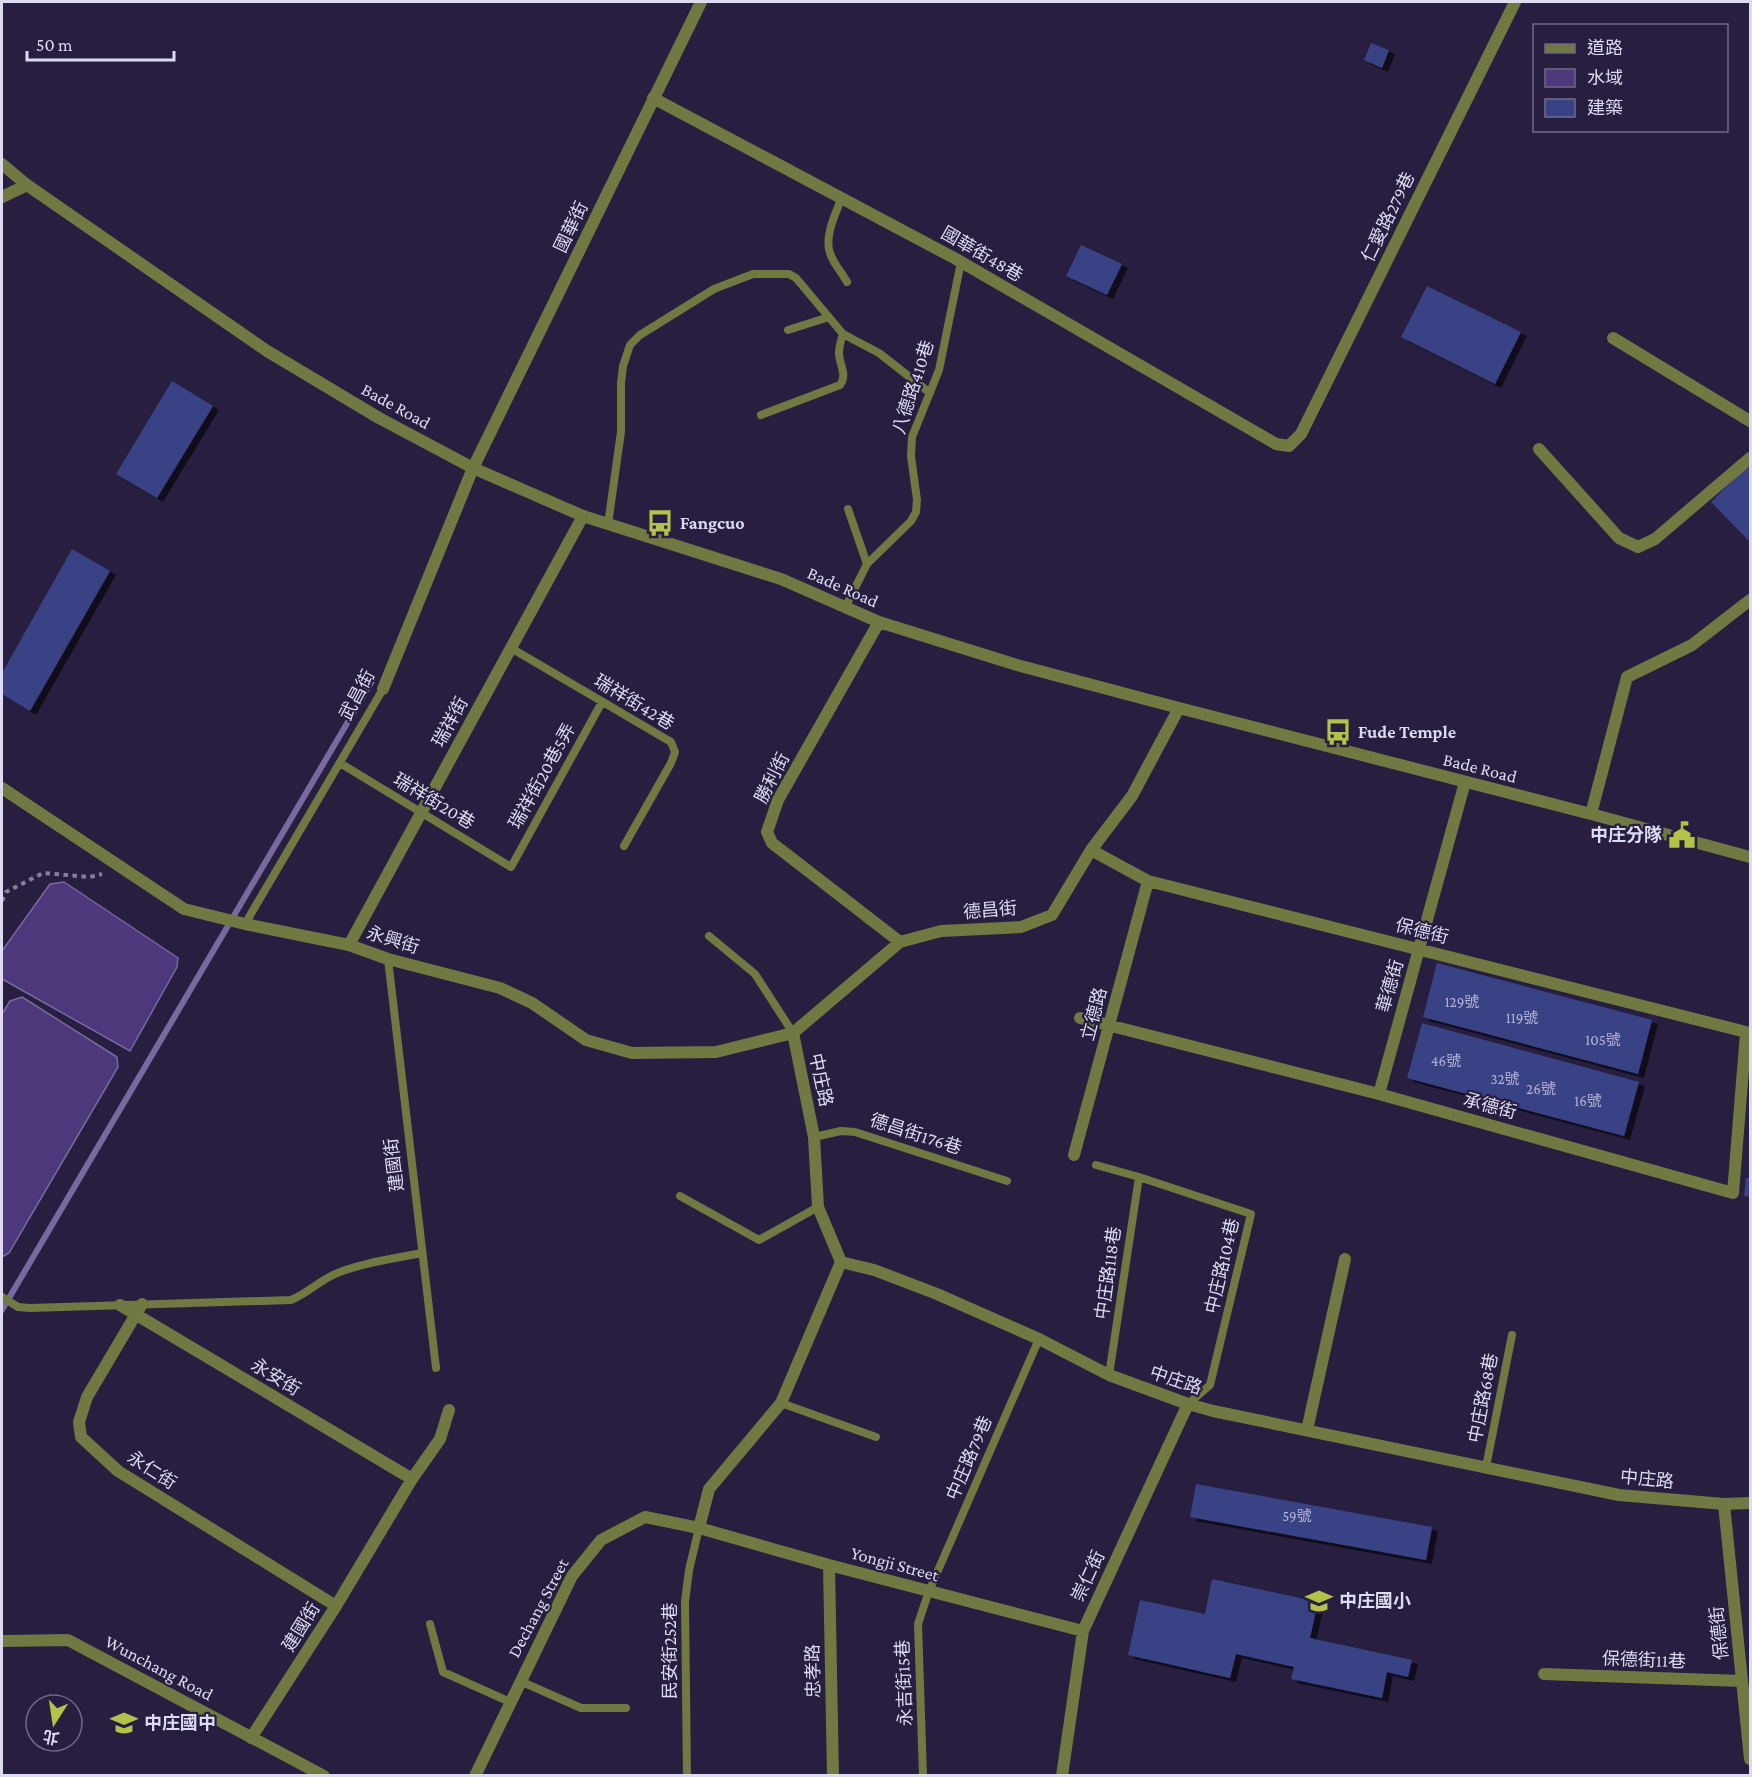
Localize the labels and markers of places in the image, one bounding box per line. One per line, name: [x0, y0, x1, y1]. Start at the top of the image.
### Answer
bus stop icon: Fangcuo: [645, 508, 675, 538]
place label: Fangcuo: [680, 513, 745, 533]
bus stop icon: Fude Temple: [1323, 717, 1353, 747]
place label: Fude Temple: [1358, 722, 1456, 742]
public building icon: 中庄分隊: [1667, 820, 1697, 850]
place label: 中庄分隊: [1590, 825, 1662, 845]
school or university icon: 中庄國小: [1304, 1586, 1334, 1616]
place label: 中庄國小: [1339, 1591, 1411, 1611]
school or university icon: 中庄國中: [109, 1708, 139, 1738]
place label: 中庄國中: [144, 1713, 216, 1733]

